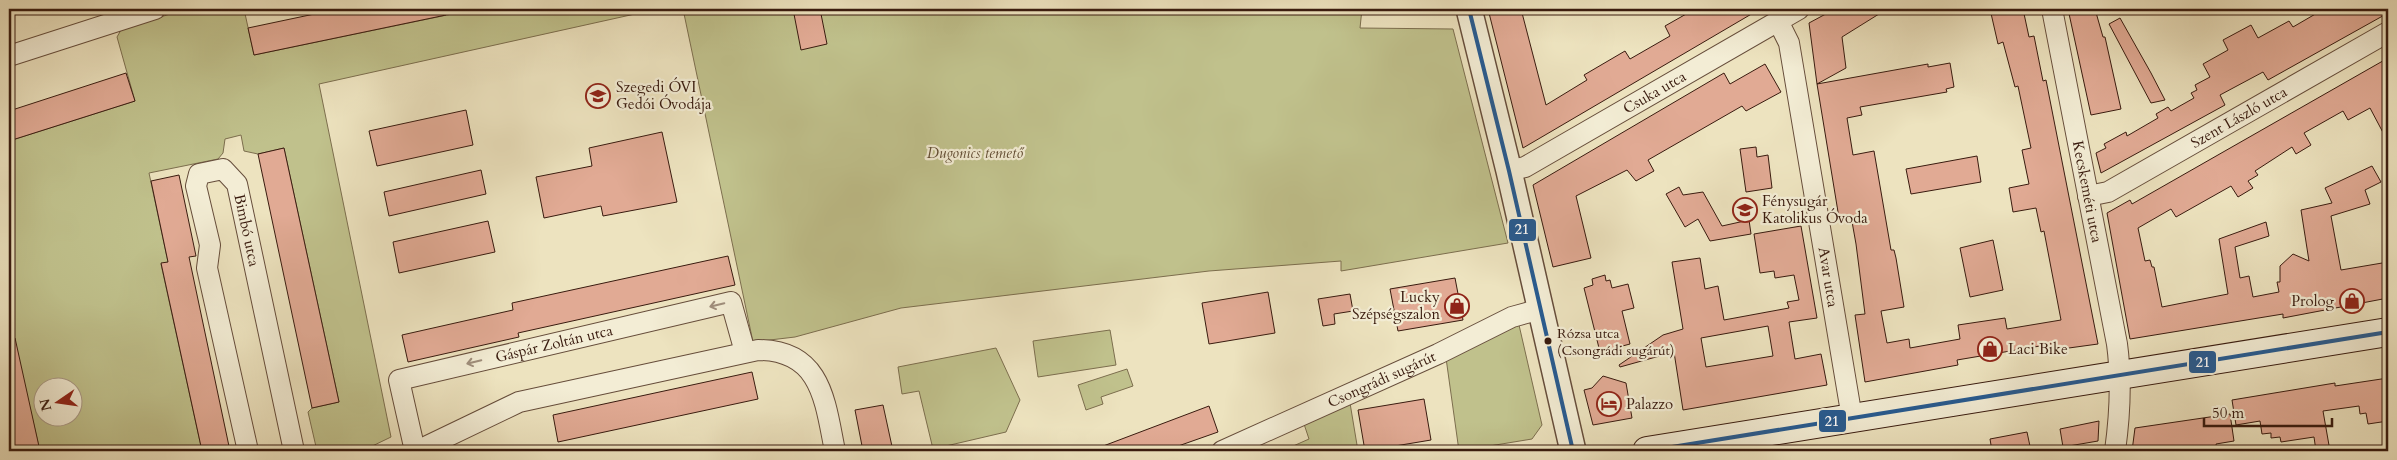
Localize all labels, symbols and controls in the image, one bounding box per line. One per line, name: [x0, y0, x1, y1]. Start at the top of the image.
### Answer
street label: Csuka utca: [1619, 66, 1690, 118]
place label: Szegedi ÓVI Gedói Óvodája: [616, 77, 712, 114]
street label: Szent László utca: [2187, 82, 2291, 153]
school or university icon: Szegedi ÓVI Gedói Óvodája: [585, 83, 611, 109]
street label: Kecskeméti utca: [2068, 139, 2107, 245]
park label: Dugonics temető: [927, 143, 1025, 163]
place label: Fénysugár Katolikus Óvoda: [1762, 191, 1868, 228]
street label: Bimbó utca: [229, 192, 264, 269]
school or university icon: Fénysugár Katolikus Óvoda: [1732, 197, 1758, 223]
line badge: 21: [1508, 218, 1537, 242]
text: 21: [1515, 220, 1529, 239]
street label: Avar utca: [1813, 246, 1843, 309]
place label: Lucky Szépségszalon: [1352, 287, 1440, 324]
shop icon: Prolog: [2339, 288, 2365, 314]
place label: Prolog: [2291, 291, 2335, 311]
shop icon: Lucky Szépségszalon: [1444, 293, 1470, 319]
one-way arrow: [710, 301, 726, 310]
street label: Gáspár Zoltán utca: [493, 320, 615, 367]
place label: Rózsa utca (Csongrádi sugárút): [1557, 324, 1674, 360]
marker: Rózsa utca (Csongrádi sugárút): [1543, 336, 1553, 346]
shop icon: Laci Bike: [1977, 336, 2003, 362]
place label: Laci Bike: [2008, 339, 2068, 359]
street label: Csongrádi sugárút: [1324, 346, 1439, 412]
line badge: 21: [2188, 350, 2217, 374]
text: 21: [2196, 353, 2210, 372]
one-way arrow: [467, 358, 483, 367]
north arrow: [32, 378, 82, 428]
hotel icon: Palazzo: [1596, 391, 1622, 417]
place label: Palazzo: [1626, 394, 1673, 414]
scale bar: [2204, 395, 2332, 427]
text: N: [35, 397, 56, 413]
text: 50 m: [2212, 403, 2244, 423]
line badge: 21: [1818, 409, 1847, 433]
text: 21: [1825, 412, 1839, 431]

